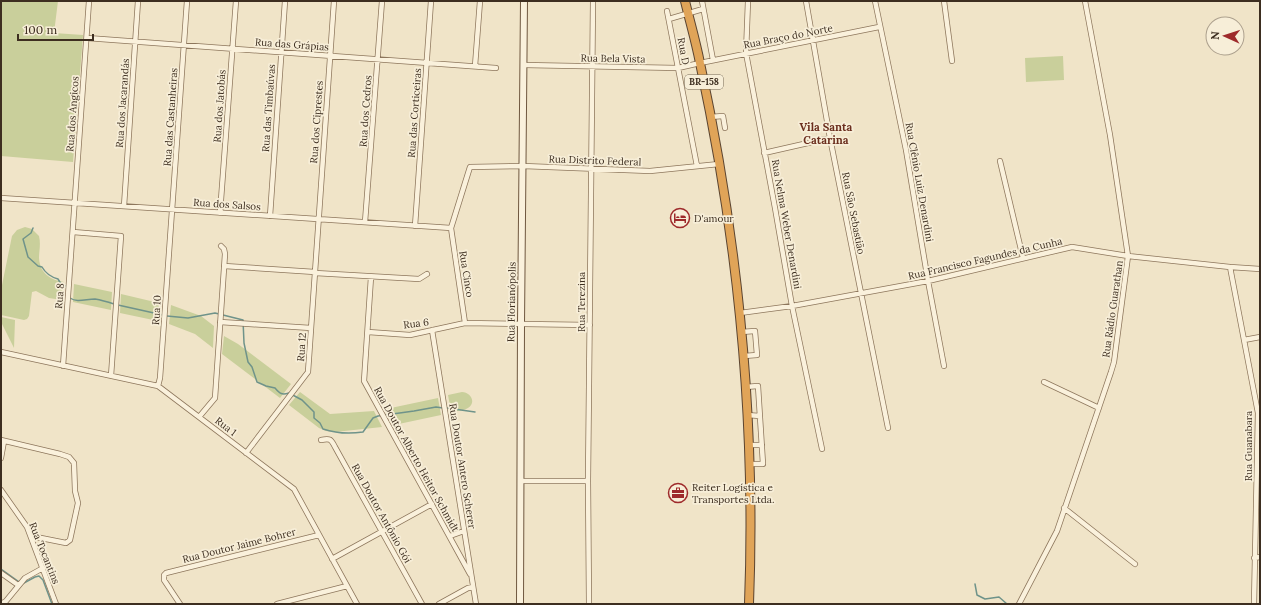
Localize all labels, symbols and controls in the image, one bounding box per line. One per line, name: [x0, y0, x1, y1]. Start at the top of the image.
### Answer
scale bar: [18, 16, 93, 42]
north arrow: [1205, 16, 1245, 56]
street label: Rua Braço do Norte: [742, 21, 835, 52]
text: 100 m: [24, 22, 57, 37]
text: N: [1208, 30, 1222, 40]
street label: Rua das Grápias: [255, 35, 330, 54]
street label: Rua D: [675, 36, 693, 66]
street label: Rua Bela Vista: [580, 51, 646, 66]
street label: Rua dos Jacarandás: [113, 58, 132, 148]
street label: Rua das Timbaúvas: [259, 63, 278, 152]
street label: Rua das Castanheiras: [161, 67, 180, 167]
street label: Rua das Corticeiras: [405, 67, 424, 158]
street label: Rua dos Jatobás: [210, 69, 229, 143]
street label: Rua dos Cedros: [356, 74, 375, 148]
street label: Rua dos Angicos: [63, 75, 82, 152]
road number: BR-158: [685, 75, 723, 89]
street label: Rua dos Ciprestes: [307, 80, 326, 164]
district label: Vila Santa Catarina: [800, 120, 853, 147]
street label: Rua Clênio Luiz Denardini: [903, 121, 936, 243]
street label: Rua Distrito Federal: [548, 152, 642, 169]
street label: Rua Nelma Weber Denardini: [769, 158, 804, 290]
street label: Rua São Sebastião: [839, 171, 868, 256]
street label: Rua dos Salsos: [193, 196, 262, 213]
hotel icon: D'amour: [669, 207, 691, 229]
place label: D'amour: [694, 212, 734, 225]
street label: Rua Francisco Fagundes da Cunha: [907, 234, 1063, 283]
street label: Rua Cinco: [456, 250, 477, 298]
street label: Rua Rádio Guarathan: [1099, 260, 1126, 358]
street label: Rua Florianópolis: [504, 261, 519, 342]
street label: Rua Terezina: [575, 272, 588, 332]
street label: Rua 8: [52, 282, 67, 309]
street label: Rua 10: [149, 295, 164, 325]
street label: Rua 6: [402, 315, 430, 332]
street label: Rua 12: [294, 332, 309, 362]
street label: Rua Doutor Alberto Heitor Schmidt: [371, 384, 462, 534]
street label: Rua Doutor Antero Scherer: [446, 403, 479, 530]
street label: Rua Guanabara: [1242, 411, 1255, 481]
street label: Rua 1: [212, 414, 239, 439]
street label: Rua Doutor Antônio Gói: [349, 461, 414, 565]
place label: Reiter Logística e Transportes Ltda.: [692, 481, 774, 506]
office icon: Reiter Logística e Transportes Ltda.: [667, 482, 689, 504]
street label: Rua Tocantins: [26, 520, 63, 586]
street label: Rua Doutor Jaime Bohrer: [181, 525, 298, 566]

